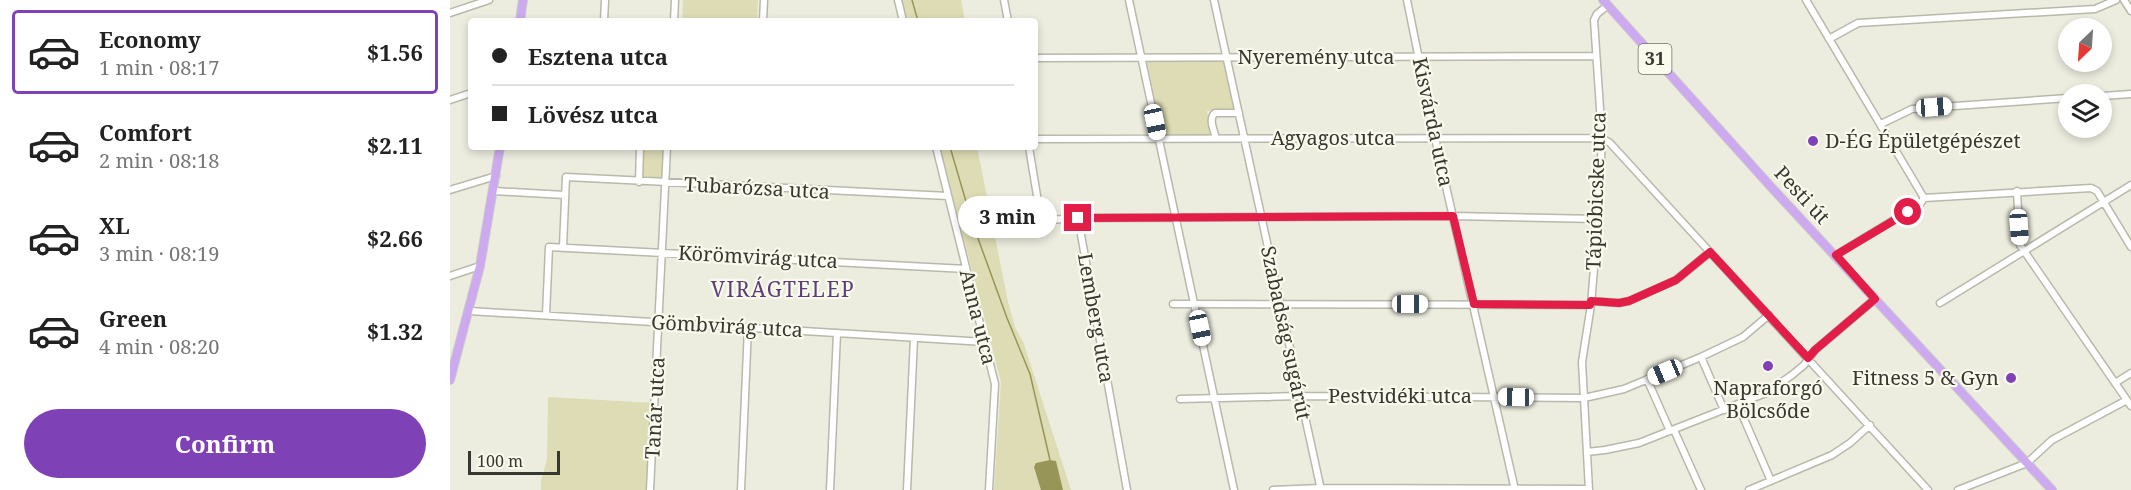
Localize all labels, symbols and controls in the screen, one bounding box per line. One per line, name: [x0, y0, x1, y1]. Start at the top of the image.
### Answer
north arrow: [2058, 18, 2112, 72]
map controls: [2058, 18, 2112, 138]
text: Economy: [99, 24, 201, 54]
icon: car: [27, 25, 81, 79]
text: $1.56: [367, 37, 423, 67]
text: Esztena utca: [528, 41, 668, 71]
street label: Nyeremény utca: [1238, 43, 1394, 70]
road number: 31: [1638, 44, 1672, 74]
text: 1 min · 08:17: [99, 54, 219, 81]
street label: Kisvárda utca: [1407, 55, 1460, 189]
button: layers: [2058, 84, 2112, 138]
car: [1915, 97, 1953, 117]
text: Lövész utca: [528, 99, 658, 129]
car: [1142, 103, 1168, 141]
street label: Tápióbicske utca: [1579, 111, 1612, 271]
text: Comfort: [99, 117, 192, 147]
icon: car: [27, 118, 81, 172]
street label: Agyagos utca: [1271, 124, 1395, 151]
place label: D-ÉG Épületgépészet: [1825, 127, 2020, 154]
text: $2.11: [367, 130, 423, 160]
marker: D-ÉG Épületgépészet: [1806, 134, 1820, 148]
text: 2 min · 08:18: [99, 147, 219, 174]
street label: Pesti út: [1769, 160, 1836, 230]
street label: Tubarózsa utca: [683, 170, 831, 205]
callout: 3 min: [958, 197, 1057, 239]
route start: [1894, 198, 1921, 225]
text: 3 min: [979, 203, 1036, 230]
route end: [1064, 204, 1091, 231]
car: [2009, 208, 2029, 246]
text: XL: [99, 210, 130, 240]
icon: car: [27, 211, 81, 265]
text: $2.66: [367, 223, 423, 253]
street label: Körömvirág utca: [677, 239, 839, 274]
text: 3 min · 08:19: [99, 240, 219, 267]
street label: Szabadság sugárút: [1255, 243, 1318, 422]
street label: Lemberg utca: [1072, 251, 1121, 385]
street label: Anna utca: [954, 266, 1003, 367]
district label: VIRÁGTELEP: [711, 275, 855, 303]
car: [1392, 295, 1428, 313]
text: Green: [99, 303, 167, 333]
icon: car: [27, 304, 81, 358]
street label: Gömbvirág utca: [650, 308, 804, 343]
car: [1187, 309, 1213, 347]
text: $1.32: [367, 316, 423, 346]
text: 4 min · 08:20: [99, 333, 219, 360]
street label: Tanár utca: [638, 356, 671, 460]
car: [1645, 357, 1685, 387]
marker: Napraforgó Bölcsőde: [1761, 359, 1775, 373]
place label: Fitness 5 & Gyn: [1852, 364, 1999, 391]
marker: Fitness 5 & Gyn: [2004, 371, 2018, 385]
place label: Napraforgó Bölcsőde: [1713, 374, 1823, 424]
street label: Pestvidéki utca: [1328, 382, 1472, 409]
car: [1498, 388, 1534, 406]
button: Confirm: [24, 409, 426, 478]
scale bar: [468, 448, 560, 476]
text: 100 m: [477, 450, 523, 472]

